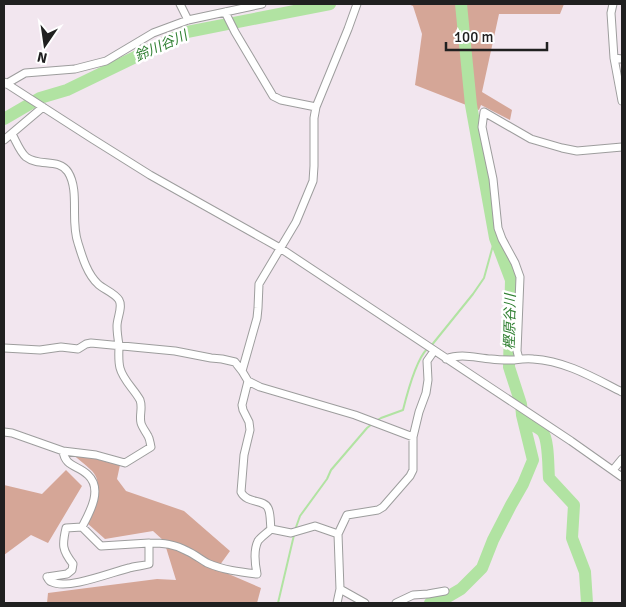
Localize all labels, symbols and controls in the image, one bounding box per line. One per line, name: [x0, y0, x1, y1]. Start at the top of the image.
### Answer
north arrow: [20, 20, 70, 70]
scale bar: [446, 20, 547, 52]
water label: 鈴川谷川: [132, 26, 192, 65]
text: 100 m: [454, 28, 494, 46]
text: N: [36, 48, 49, 67]
water label: 樫原谷川: [501, 292, 519, 350]

